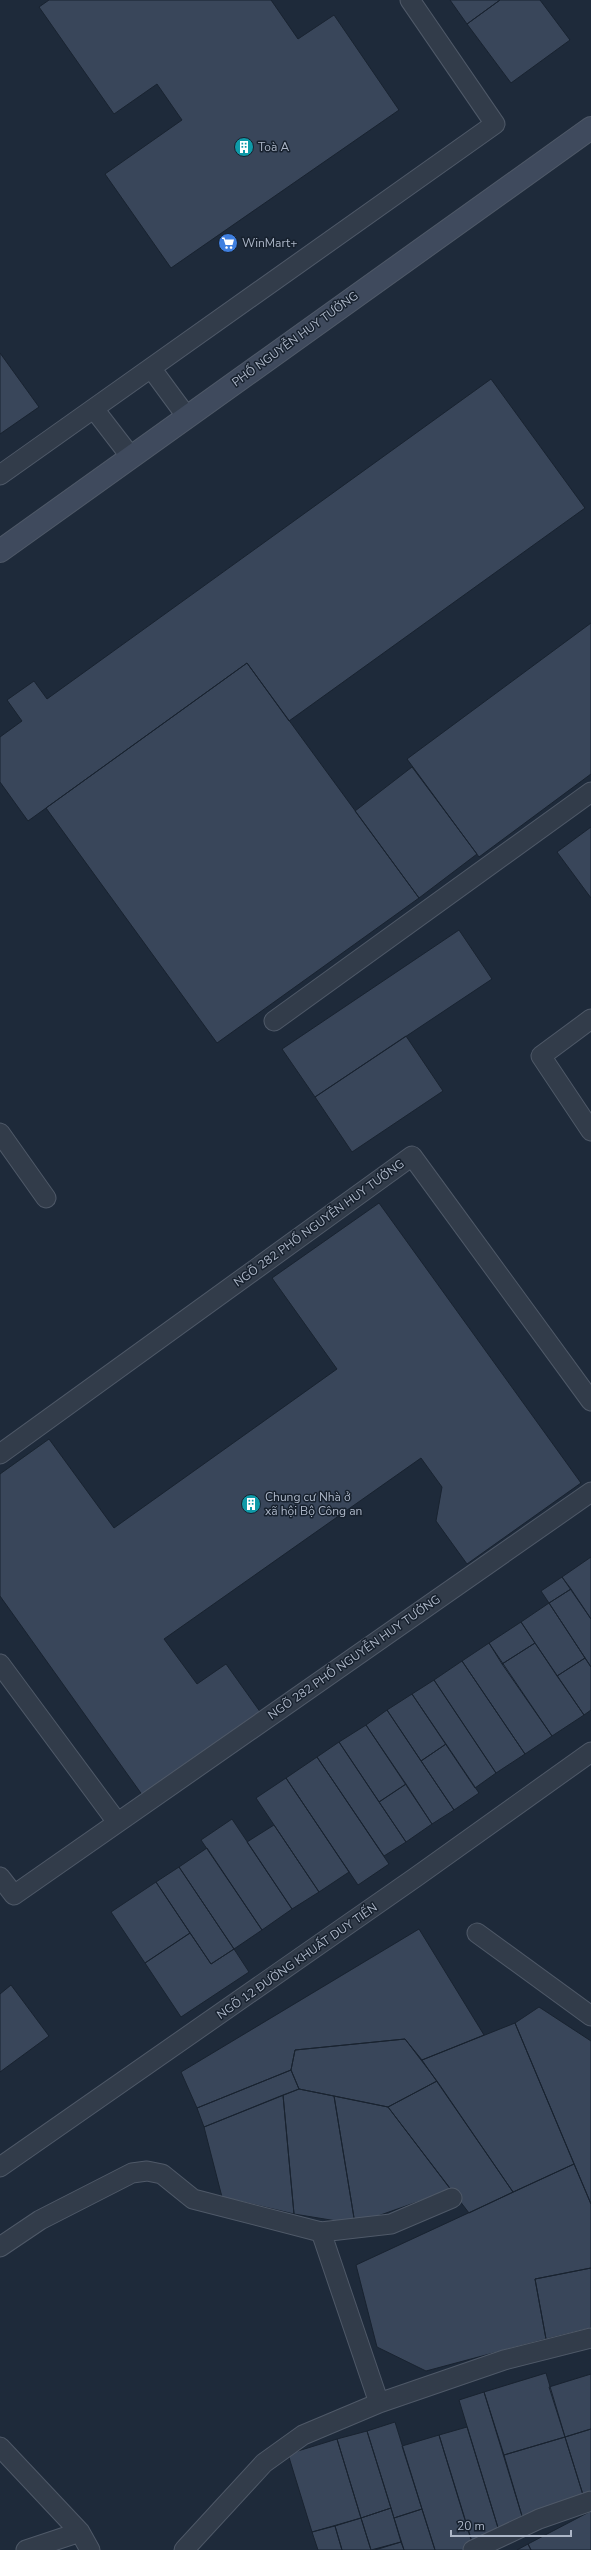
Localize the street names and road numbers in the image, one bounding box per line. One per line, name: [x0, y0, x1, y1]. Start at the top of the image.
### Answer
street label: PHỐ NGUYỄN HUY TƯỞNG: [228, 287, 361, 390]
street label: NGÕ 282 PHỐ NGUYỄN HUY TƯỞNG: [230, 1155, 407, 1290]
street label: NGÕ 282 PHỐ NGUYỄN HUY TƯỞNG: [264, 1590, 443, 1723]
street label: NGÕ 12 ĐƯỜNG KHUẤT DUY TIẾN: [213, 1898, 380, 2023]

